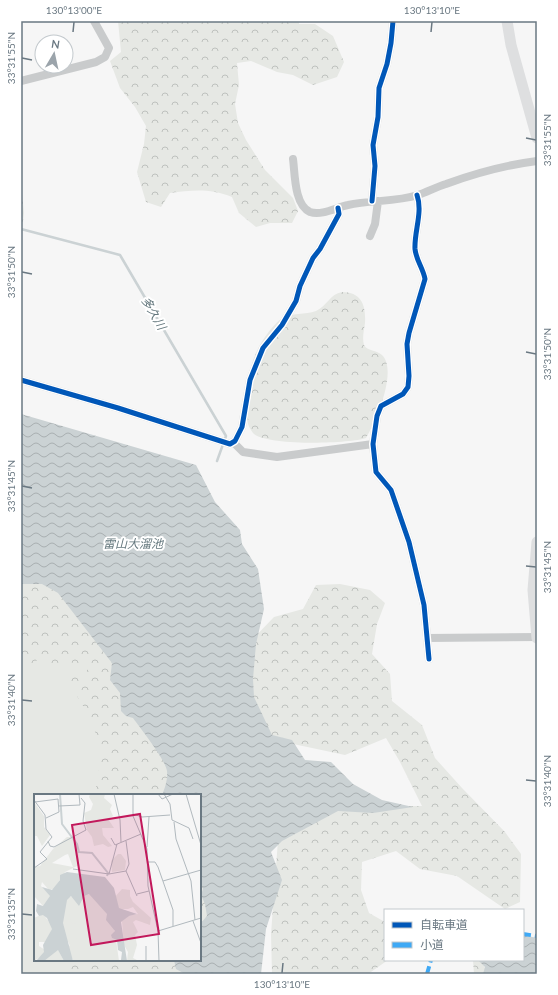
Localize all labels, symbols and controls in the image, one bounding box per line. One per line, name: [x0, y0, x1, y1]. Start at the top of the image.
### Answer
text: 130°13'00"E: [46, 4, 102, 16]
text: 130°13'10"E: [404, 4, 460, 16]
text: 33°31'55"N: [5, 32, 17, 84]
north arrow: [34, 34, 74, 74]
text: N: [50, 37, 61, 51]
text: 33°31'55"N: [541, 114, 553, 166]
text: 33°31'50"N: [5, 246, 17, 298]
water label: 多久川: [139, 294, 170, 334]
text: 33°31'50"N: [541, 328, 553, 380]
text: 33°31'45"N: [5, 460, 17, 512]
water label: 雷山大溜池: [103, 536, 164, 551]
text: 33°31'45"N: [541, 541, 553, 593]
text: 33°31'40"N: [5, 674, 17, 726]
text: 33°31'40"N: [541, 755, 553, 807]
inset map: [34, 794, 201, 961]
text: 33°31'35"N: [5, 888, 17, 940]
legend: [384, 909, 524, 961]
text: 自転車道: [420, 917, 468, 932]
text: 小道: [420, 937, 444, 952]
text: 130°13'10"E: [254, 978, 310, 990]

